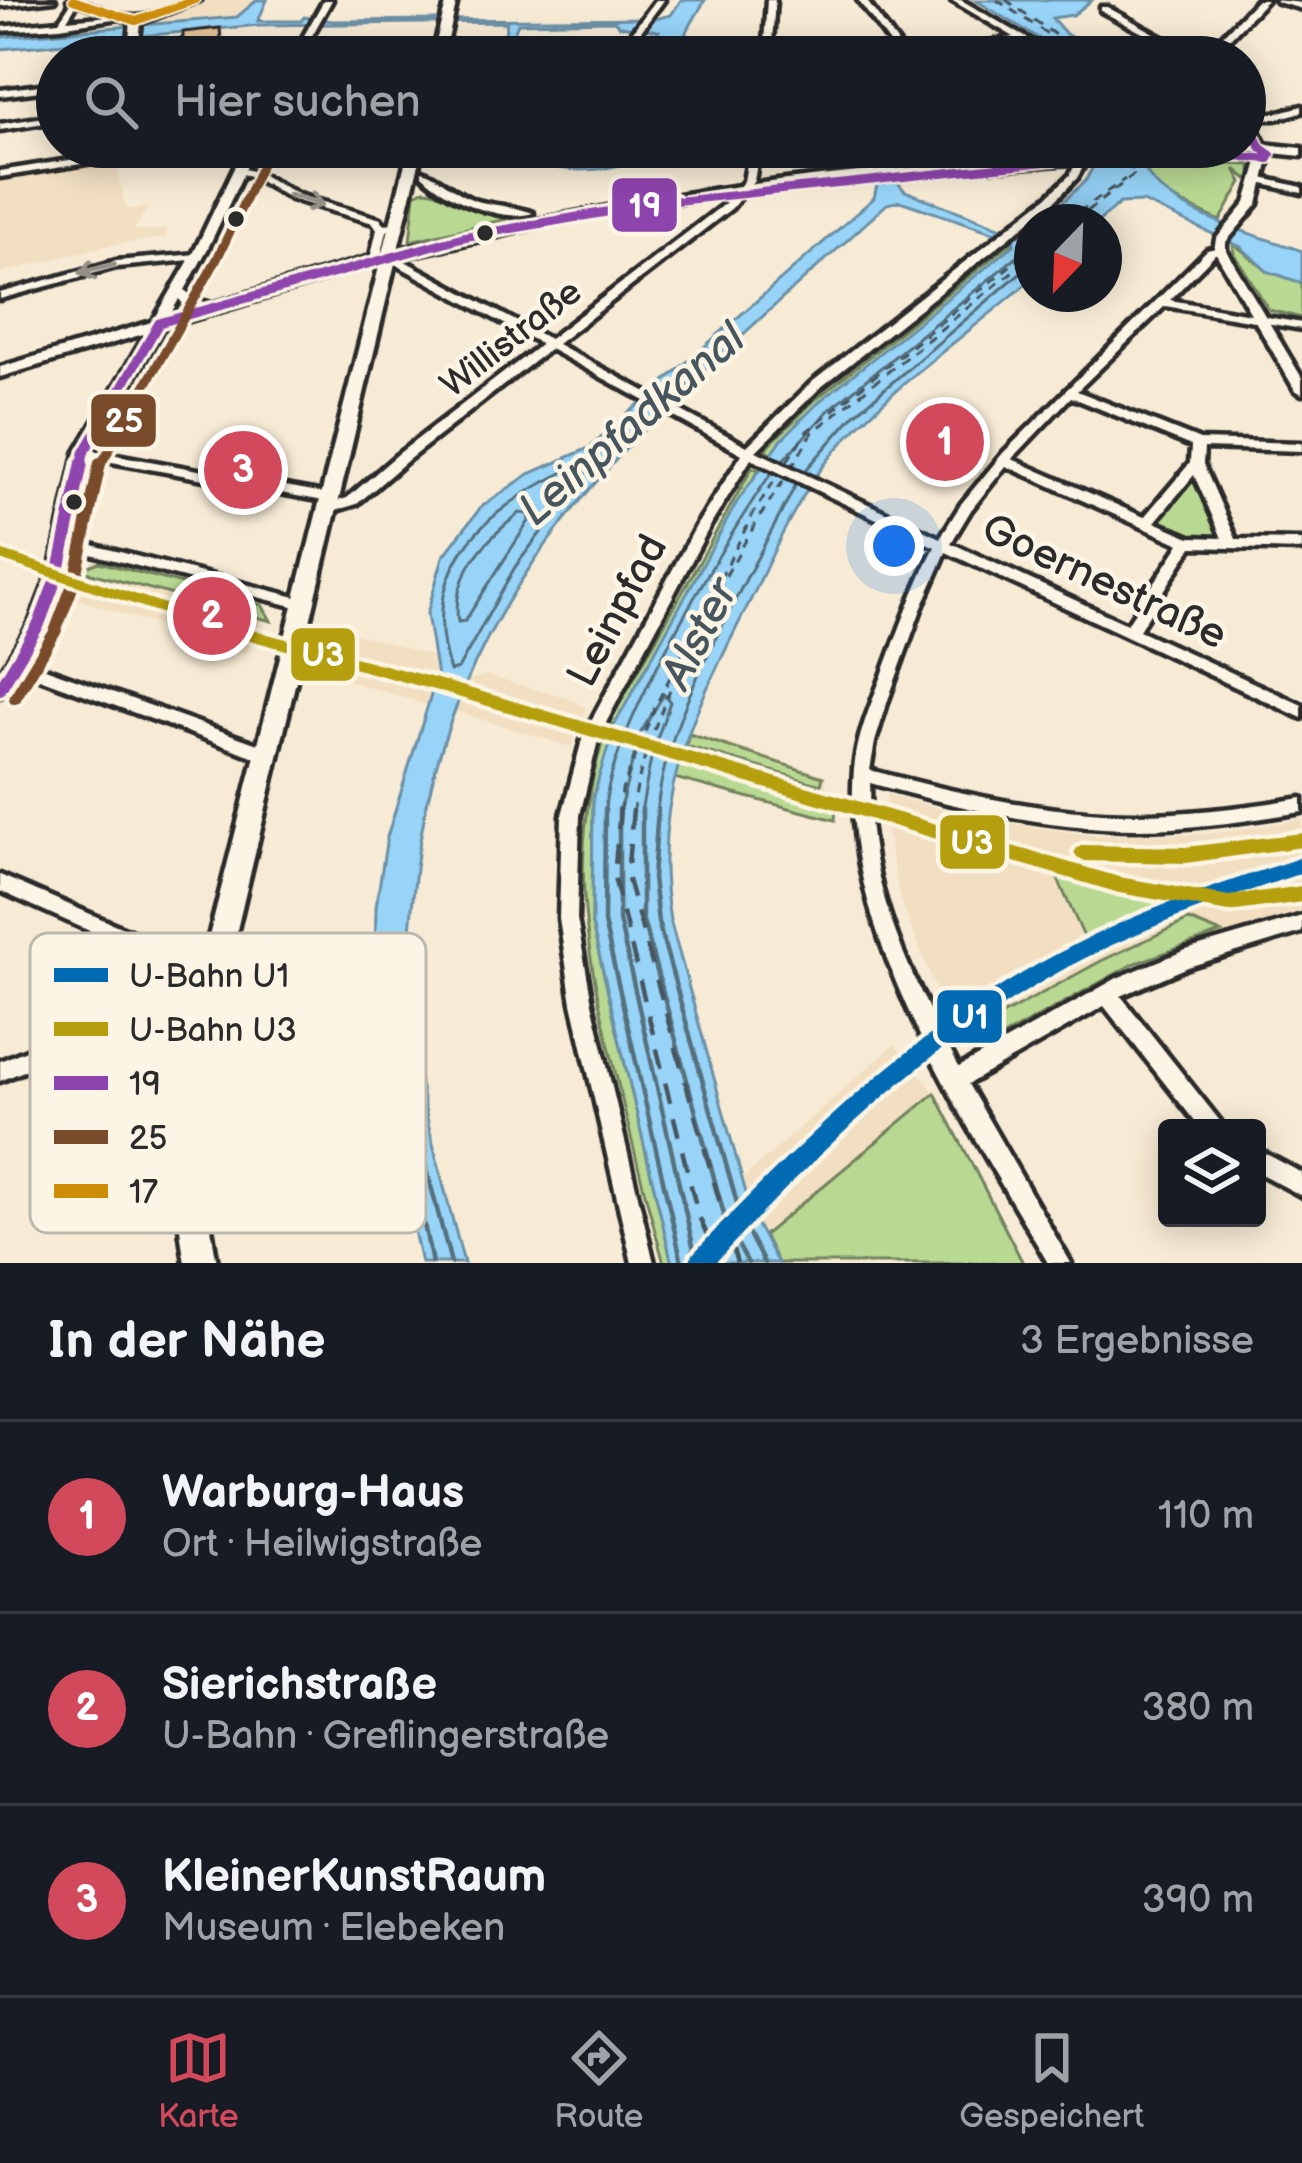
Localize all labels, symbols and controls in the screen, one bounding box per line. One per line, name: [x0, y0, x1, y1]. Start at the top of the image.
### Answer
search box: [36, 36, 1266, 168]
icon: search: [78, 69, 144, 135]
text: Hier suchen: [174, 75, 421, 130]
line badge: 19: [610, 176, 679, 234]
text: 19: [628, 187, 662, 227]
one-way arrow: [286, 190, 324, 212]
north arrow: [1014, 204, 1122, 312]
unlabelled marker: [225, 208, 247, 230]
unlabelled marker: [474, 222, 496, 244]
one-way arrow: [79, 258, 117, 281]
street label: Willistraße: [433, 271, 591, 407]
water label: Leinpfadkanal: [508, 311, 758, 538]
line badge: 25: [89, 392, 158, 449]
pin: 1: [906, 397, 984, 487]
text: 25: [105, 402, 143, 442]
pin: 3: [204, 425, 282, 515]
unlabelled marker: [63, 491, 85, 513]
street label: Goernestraße: [973, 503, 1234, 661]
your location: [864, 516, 924, 576]
street label: Leinpfad: [557, 526, 679, 696]
water label: Alster: [649, 568, 752, 700]
pin: 2: [173, 571, 251, 661]
line badge: U3: [289, 626, 357, 683]
text: U3: [302, 636, 344, 676]
line badge: U3: [938, 813, 1007, 871]
text: U3: [951, 824, 993, 864]
legend: [30, 933, 426, 1233]
text: U-Bahn U1: [129, 957, 289, 997]
line badge: U1: [935, 988, 1004, 1045]
text: U1: [951, 998, 989, 1038]
text: U-Bahn U3: [129, 1011, 297, 1051]
text: 19: [129, 1065, 161, 1105]
text: 25: [129, 1119, 167, 1159]
map controls: [1158, 1119, 1266, 1227]
button: layers: [1158, 1119, 1266, 1227]
text: 17: [129, 1173, 158, 1213]
text: In der Nähe: [48, 1311, 326, 1372]
text: 3 Ergebnisse: [1020, 1318, 1254, 1365]
text: Warburg-Haus: [162, 1466, 464, 1521]
text: 1: [79, 1493, 95, 1540]
text: 110 m: [1158, 1493, 1254, 1540]
text: Ort · Heilwigstraße: [162, 1521, 482, 1568]
text: Sierichstraße: [162, 1658, 437, 1713]
text: 2: [75, 1685, 99, 1732]
text: 380 m: [1142, 1685, 1254, 1732]
text: U-Bahn · Greflingerstraße: [162, 1713, 609, 1760]
text: KleinerKunstRaum: [162, 1850, 546, 1905]
text: 3: [76, 1877, 98, 1924]
text: 390 m: [1142, 1877, 1254, 1924]
text: Museum · Elebeken: [162, 1905, 505, 1952]
tab: Karte: [158, 2025, 239, 2137]
tab: Route: [554, 2025, 643, 2137]
tab: Gespeichert: [959, 2025, 1144, 2137]

